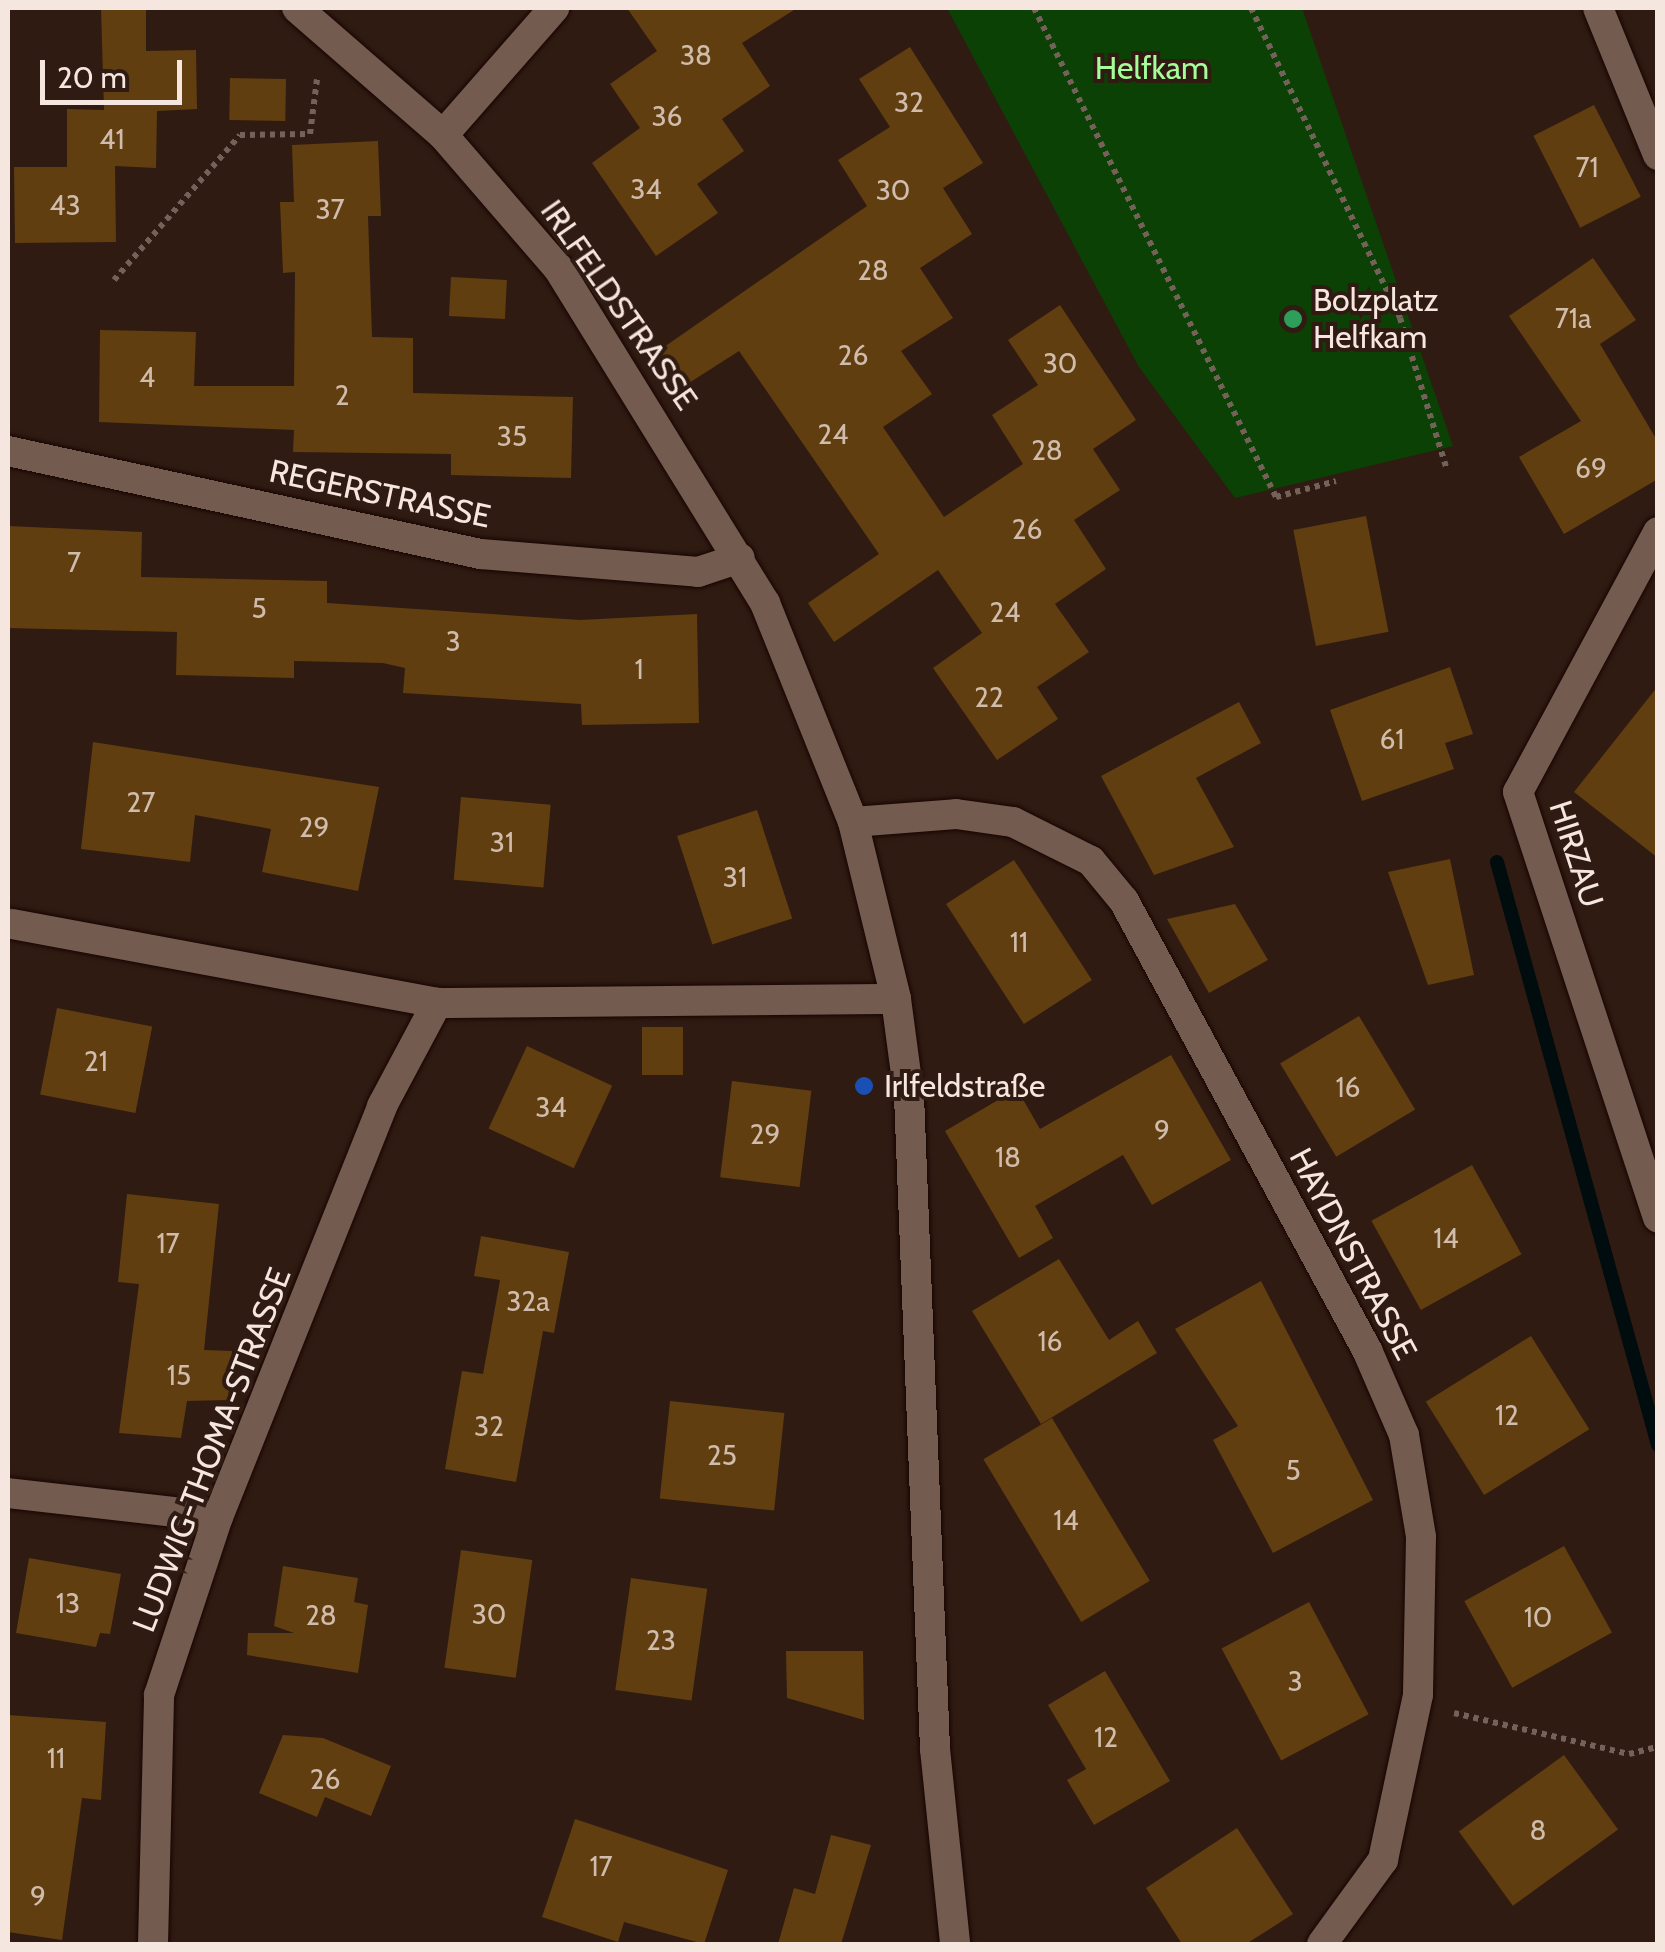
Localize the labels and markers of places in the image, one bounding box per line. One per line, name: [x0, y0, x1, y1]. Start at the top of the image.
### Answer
place label: Bolzplatz Helfkam: [1313, 282, 1439, 357]
marker: Bolzplatz Helfkam: [1282, 308, 1304, 330]
place label: Irlfeldstraße: [884, 1067, 1045, 1105]
marker: Irlfeldstraße: [853, 1075, 875, 1097]

